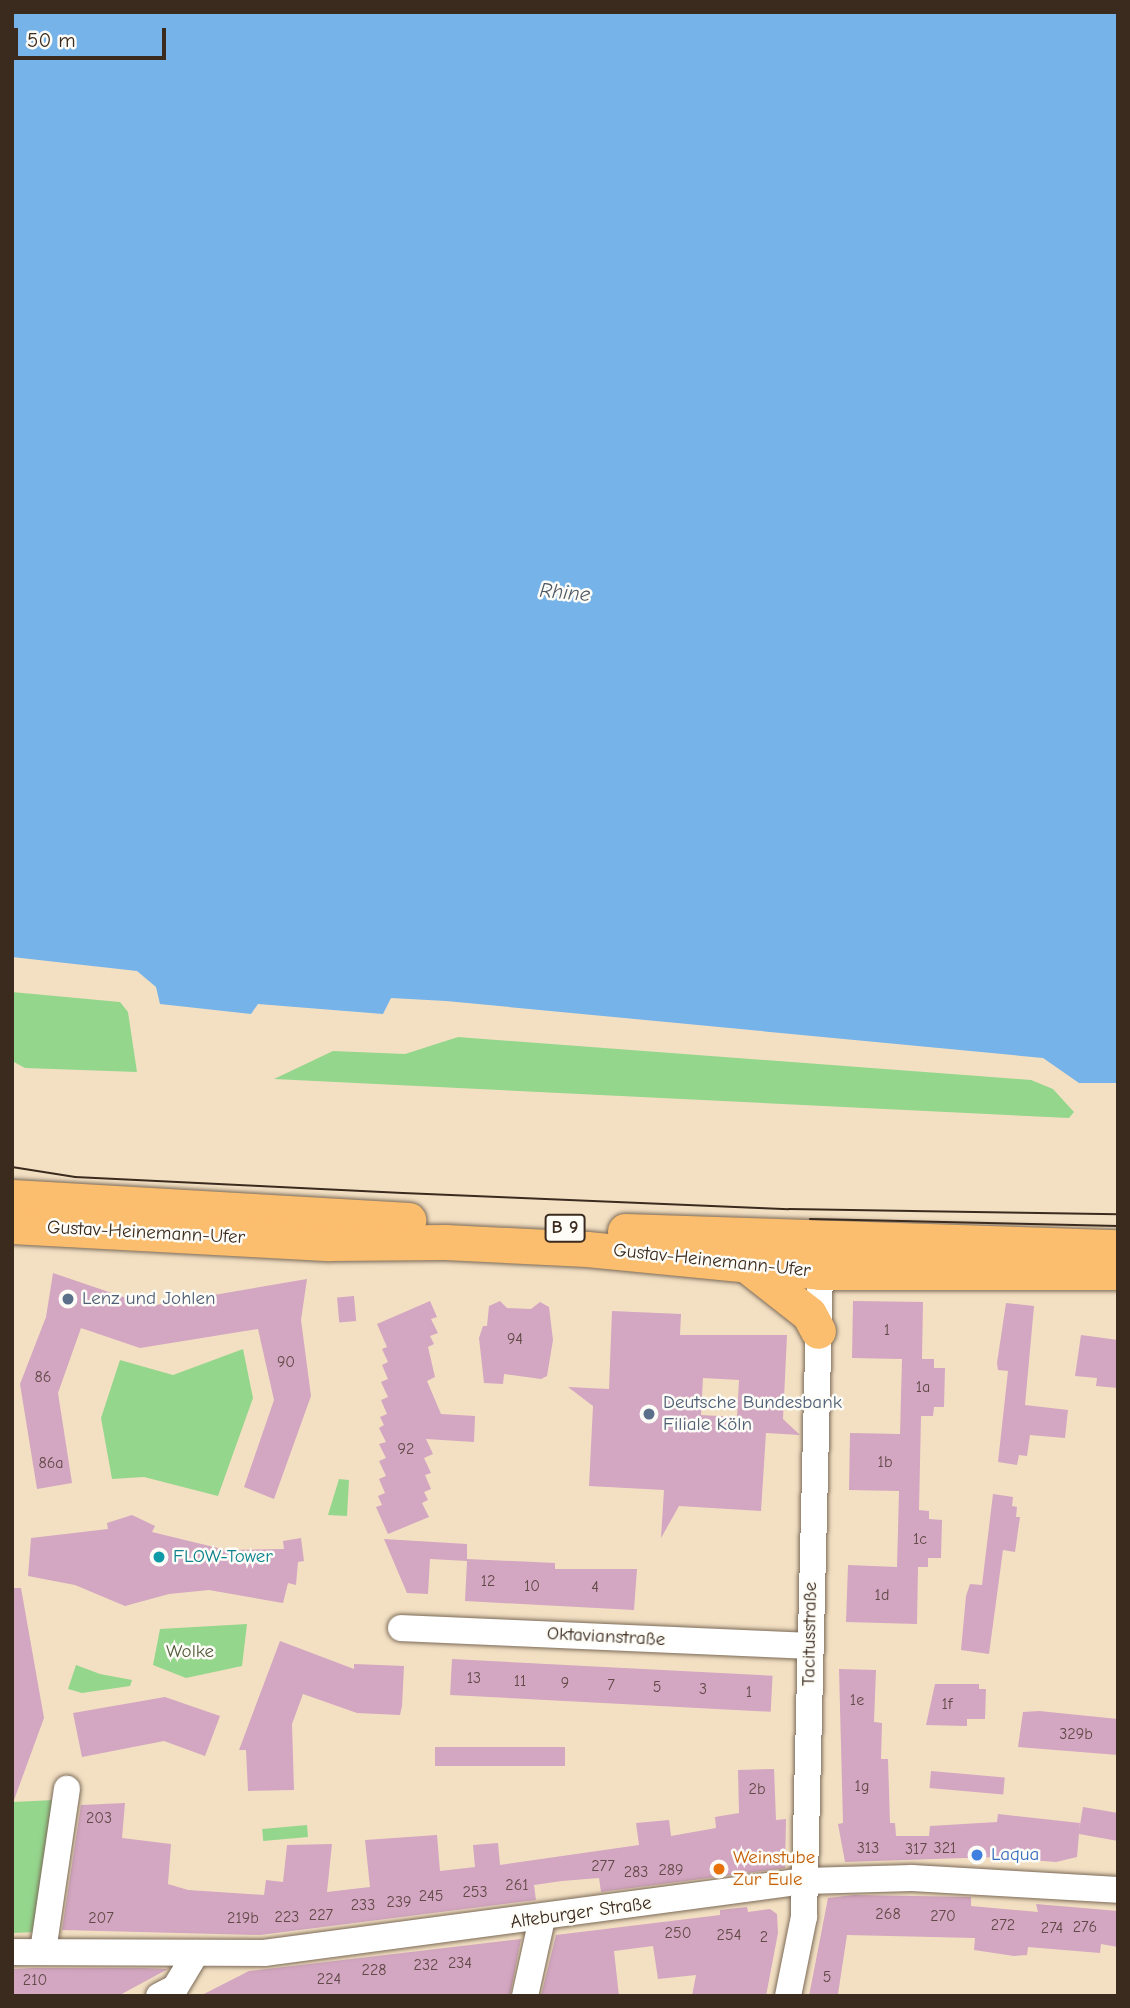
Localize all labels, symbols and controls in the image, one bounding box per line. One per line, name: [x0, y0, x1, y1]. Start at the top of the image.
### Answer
scale bar: [18, 14, 170, 58]
text: 50 m: [27, 28, 76, 52]
water label: Rhine: [539, 577, 591, 607]
road number: B 9: [544, 1213, 586, 1242]
street label: Gustav-Heinemann-Ufer: [46, 1216, 246, 1250]
street label: Gustav-Heinemann-Ufer: [612, 1239, 812, 1283]
place label: Lenz und Johlen: [82, 1288, 216, 1310]
marker: Lenz und Johlen: [60, 1291, 76, 1307]
house number: 1: [884, 1320, 890, 1340]
house number: 94: [507, 1329, 523, 1349]
house number: 90: [277, 1352, 295, 1372]
house number: 86: [35, 1367, 51, 1387]
house number: 1a: [916, 1377, 930, 1397]
place label: Deutsche Bundesbank Filiale Köln: [663, 1392, 842, 1436]
marker: Deutsche Bundesbank Filiale Köln: [641, 1406, 657, 1422]
house number: 92: [398, 1439, 414, 1459]
house number: 1b: [878, 1452, 892, 1472]
house number: 86a: [38, 1453, 64, 1473]
house number: 1c: [913, 1529, 927, 1549]
place label: FLOW-Tower: [173, 1546, 273, 1568]
marker: FLOW-Tower: [151, 1549, 167, 1565]
house number: 12: [481, 1571, 495, 1591]
house number: 10: [524, 1576, 540, 1596]
house number: 4: [591, 1577, 599, 1597]
street label: Tacitusstraße: [798, 1582, 822, 1686]
house number: 1d: [875, 1585, 889, 1605]
street label: Oktavianstraße: [546, 1623, 666, 1651]
park label: Wolke: [166, 1641, 214, 1663]
house number: 13: [467, 1668, 481, 1688]
house number: 11: [514, 1671, 526, 1691]
house number: 9: [561, 1673, 569, 1693]
house number: 7: [607, 1675, 615, 1695]
house number: 5: [653, 1677, 661, 1697]
house number: 3: [699, 1679, 707, 1699]
house number: 1: [746, 1682, 752, 1702]
house number: 1e: [850, 1690, 864, 1710]
house number: 1f: [942, 1694, 952, 1714]
house number: 329b: [1059, 1724, 1093, 1744]
house number: 1g: [855, 1776, 869, 1796]
house number: 2b: [749, 1779, 765, 1799]
house number: 203: [86, 1808, 112, 1828]
house number: 313: [857, 1838, 879, 1858]
house number: 321: [934, 1838, 956, 1858]
house number: 317: [905, 1839, 927, 1859]
place label: Laqua: [991, 1844, 1039, 1866]
place label: Weinstube Zur Eule: [733, 1847, 815, 1891]
marker: Laqua: [969, 1847, 985, 1863]
house number: 277: [591, 1856, 615, 1876]
house number: 289: [658, 1860, 684, 1880]
marker: Weinstube Zur Eule: [711, 1861, 727, 1877]
house number: 283: [624, 1862, 648, 1882]
house number: 261: [505, 1875, 529, 1895]
house number: 253: [462, 1882, 488, 1902]
house number: 245: [419, 1886, 443, 1906]
house number: 239: [387, 1892, 411, 1912]
street label: Alteburger Straße: [509, 1892, 653, 1934]
house number: 233: [351, 1895, 375, 1915]
house number: 268: [875, 1904, 901, 1924]
house number: 227: [309, 1905, 333, 1925]
house number: 270: [930, 1906, 956, 1926]
house number: 223: [275, 1907, 299, 1927]
house number: 207: [88, 1908, 114, 1928]
house number: 219b: [227, 1908, 259, 1928]
house number: 272: [991, 1915, 1015, 1935]
house number: 276: [1073, 1917, 1097, 1937]
house number: 274: [1041, 1918, 1063, 1938]
house number: 250: [665, 1923, 691, 1943]
house number: 254: [717, 1925, 741, 1945]
house number: 2: [760, 1927, 768, 1947]
house number: 234: [448, 1953, 472, 1973]
house number: 232: [414, 1955, 438, 1975]
house number: 228: [362, 1960, 386, 1980]
house number: 5: [823, 1967, 831, 1987]
house number: 224: [317, 1969, 341, 1989]
house number: 210: [23, 1970, 47, 1990]

